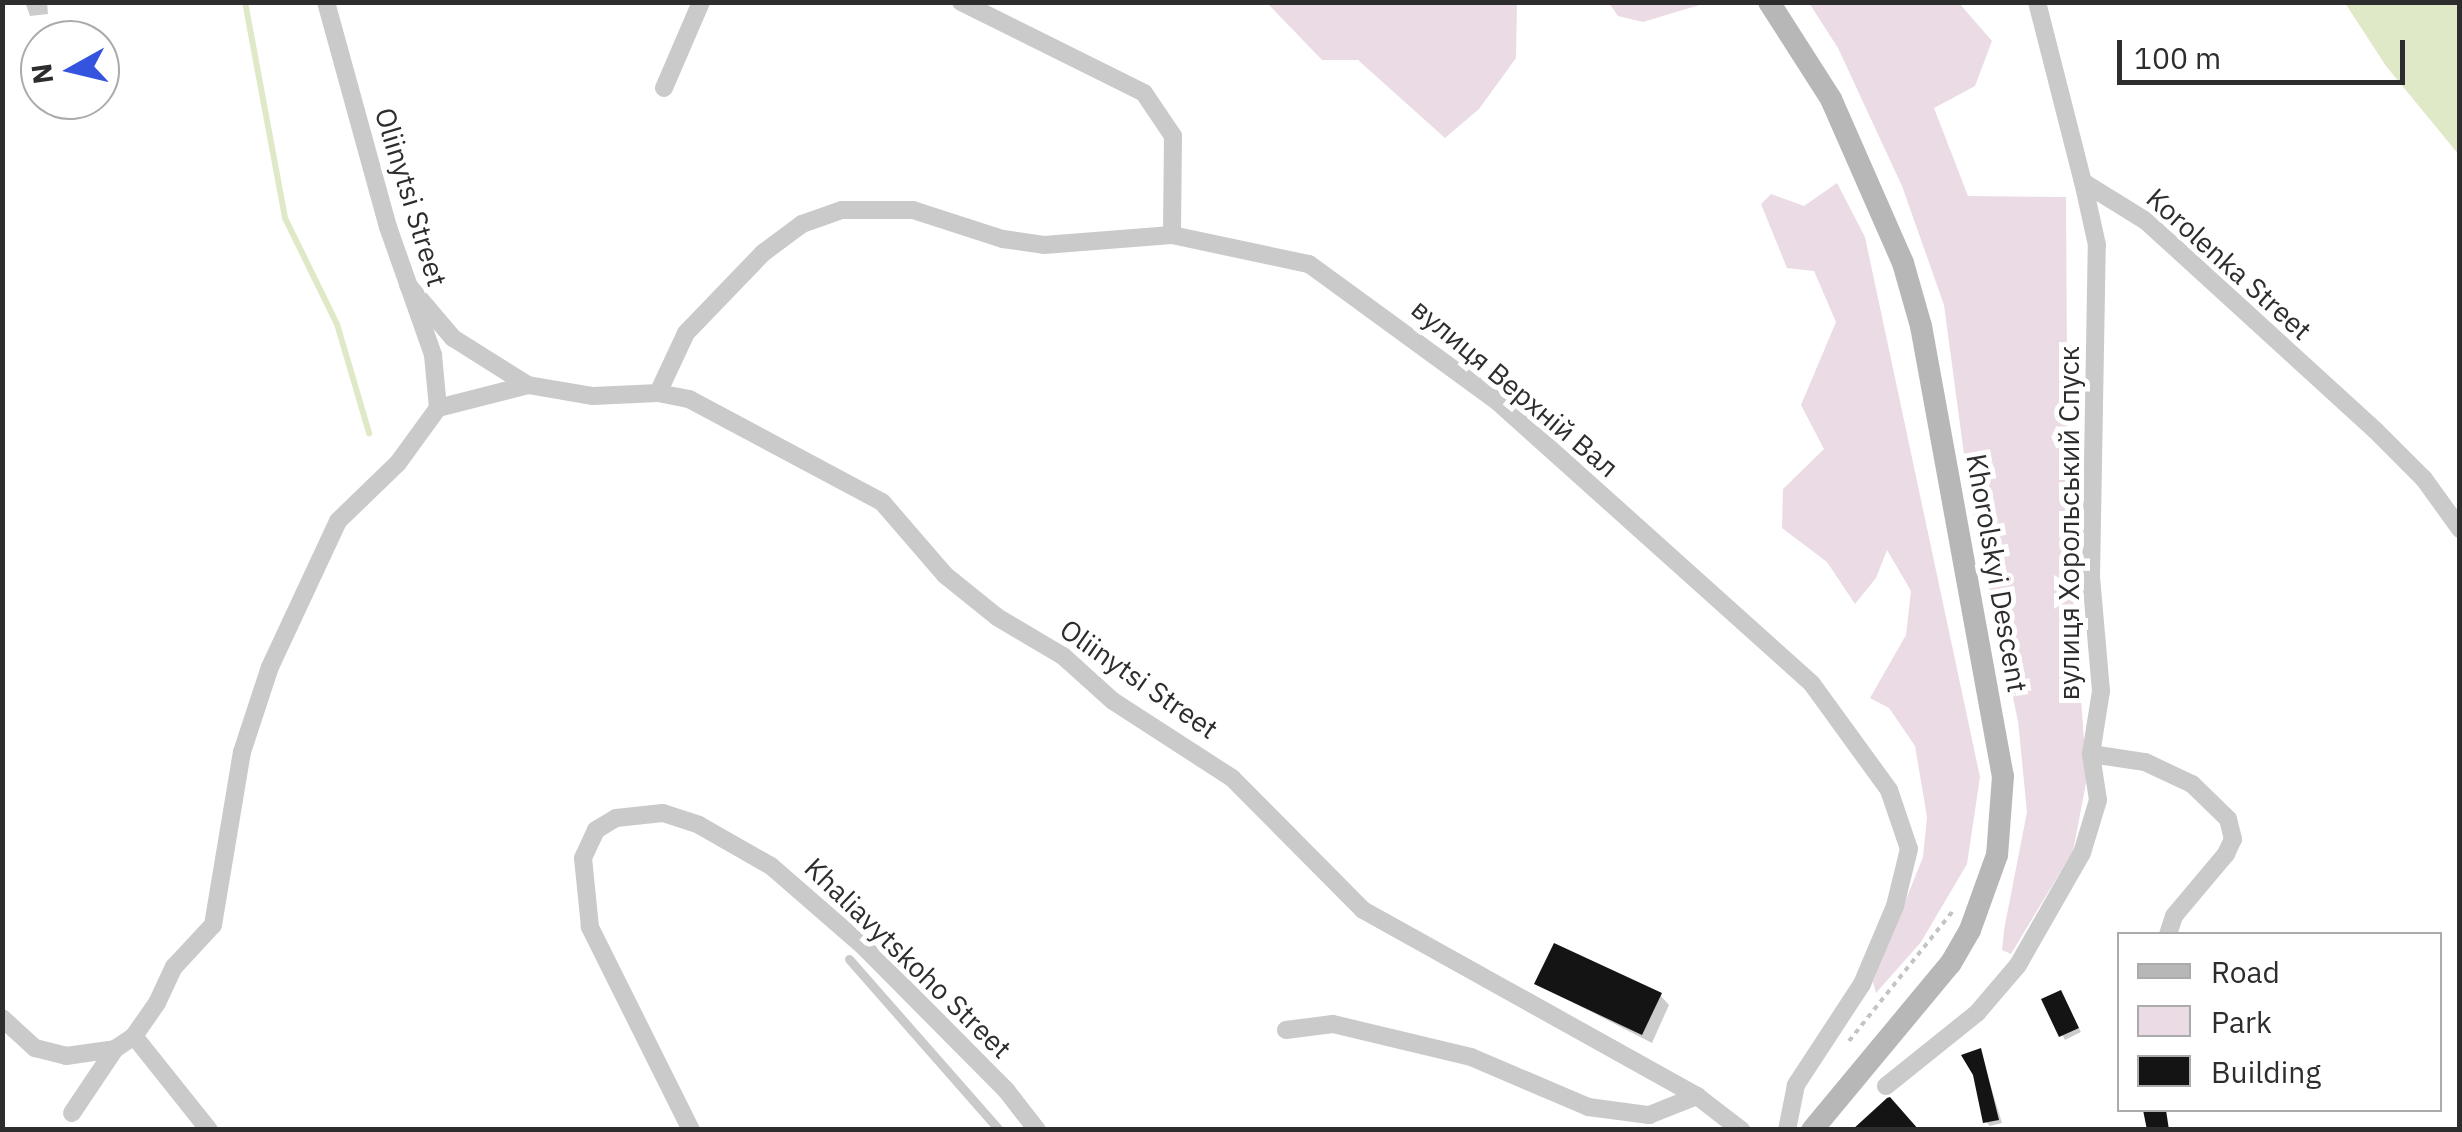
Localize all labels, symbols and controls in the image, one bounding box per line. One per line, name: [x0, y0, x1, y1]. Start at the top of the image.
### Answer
north arrow: [20, 20, 120, 120]
scale bar: [2122, 20, 2410, 82]
text: 100 m: [2134, 38, 2221, 77]
text: N: [22, 61, 62, 87]
street label: Oliinytsi Street: [368, 104, 454, 290]
street label: Korolenka Street: [2140, 181, 2318, 347]
street label: вулиця Верхній Вал: [1405, 292, 1625, 484]
street label: вулиця Хорольський Спуск: [2052, 346, 2086, 700]
street label: Khorolskyi Descent: [1959, 451, 2035, 695]
street label: Oliinytsi Street: [1054, 612, 1224, 746]
street label: Khaliavytskoho Street: [798, 851, 1018, 1065]
legend: [2117, 932, 2442, 1112]
text: Road: [2211, 952, 2280, 991]
text: Park: [2211, 1002, 2272, 1041]
text: Building: [2211, 1052, 2321, 1091]

